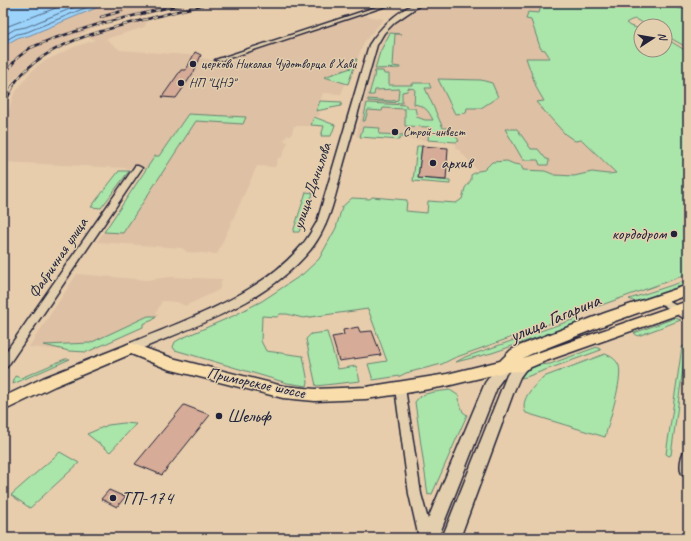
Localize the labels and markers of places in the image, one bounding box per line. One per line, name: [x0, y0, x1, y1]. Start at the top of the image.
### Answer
place label: церковь Николая Чудотворца в Хави: [201, 56, 357, 72]
marker: церковь Николая Чудотворца в Хави: [188, 59, 198, 69]
place label: НП "ЦНЭ": [189, 75, 238, 91]
marker: НП "ЦНЭ": [176, 78, 186, 88]
place label: Строй-инвест: [403, 124, 466, 140]
marker: Строй-инвест: [390, 127, 400, 137]
place label: архив: [441, 153, 475, 173]
marker: архив: [428, 158, 438, 168]
place label: кордодром: [612, 224, 668, 244]
marker: кордодром: [669, 229, 679, 239]
place label: Шельф: [227, 404, 273, 428]
marker: Шельф: [214, 411, 224, 421]
place label: ТП-174: [121, 486, 175, 510]
marker: ТП-174: [108, 493, 118, 503]

